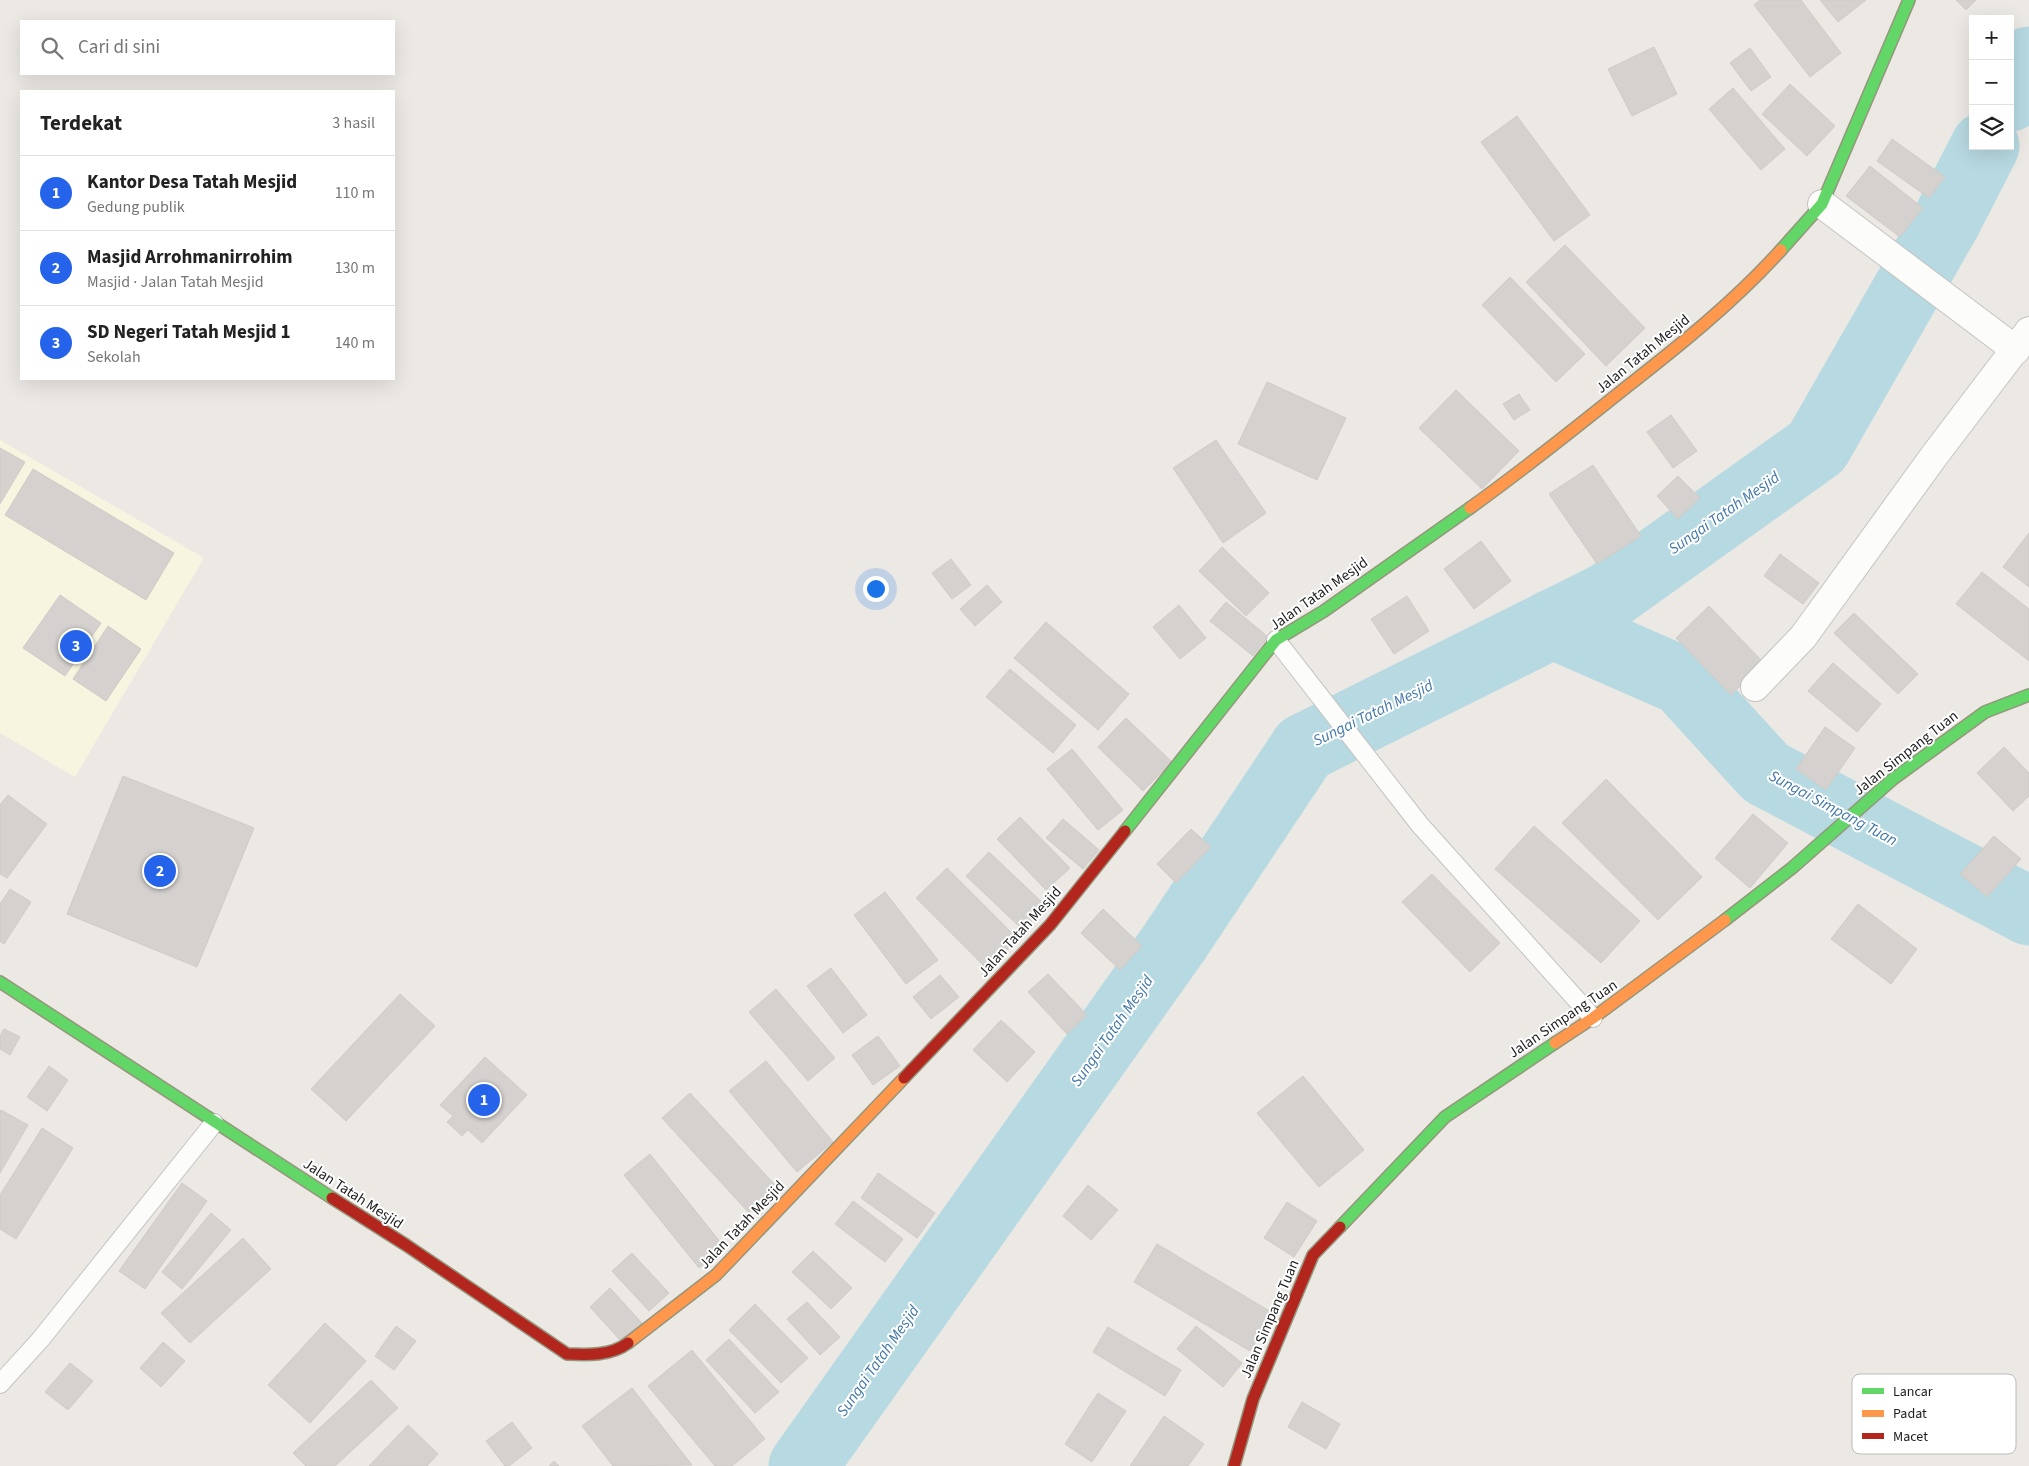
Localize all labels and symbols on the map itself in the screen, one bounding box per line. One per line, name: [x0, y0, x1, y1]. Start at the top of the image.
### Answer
street label: Jalan Tatah Mesjid: [1592, 310, 1694, 398]
water label: Sungai Tatah Mesjid: [1664, 466, 1784, 560]
street label: Jalan Tatah Mesjid: [1266, 552, 1372, 636]
your location: [863, 576, 889, 602]
pin: 3: [60, 627, 92, 665]
water label: Sungai Tatah Mesjid: [1309, 674, 1437, 752]
street label: Jalan Simpang Tuan: [1849, 706, 1963, 800]
water label: Sungai Simpang Tuan: [1765, 765, 1901, 851]
pin: 2: [144, 852, 176, 890]
street label: Jalan Tatah Mesjid: [974, 882, 1066, 982]
water label: Sungai Tatah Mesjid: [1065, 971, 1159, 1091]
street label: Jalan Simpang Tuan: [1504, 975, 1622, 1063]
pin: 1: [468, 1081, 500, 1119]
street label: Jalan Tatah Mesjid: [299, 1154, 407, 1234]
street label: Jalan Tatah Mesjid: [694, 1176, 790, 1274]
street label: Jalan Simpang Tuan: [1235, 1256, 1305, 1382]
water label: Sungai Tatah Mesjid: [831, 1301, 925, 1421]
legend: [1852, 1374, 2016, 1454]
text: Lancar: [1893, 1382, 1933, 1402]
text: Padat: [1893, 1404, 1927, 1424]
text: Macet: [1893, 1427, 1928, 1447]

